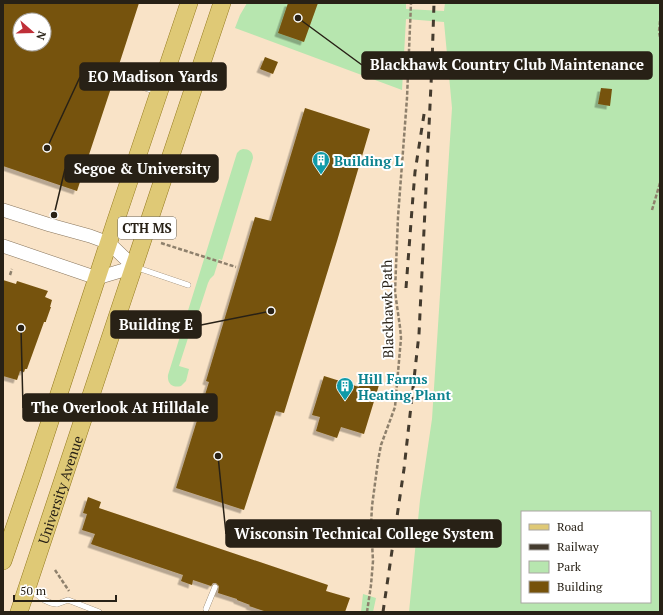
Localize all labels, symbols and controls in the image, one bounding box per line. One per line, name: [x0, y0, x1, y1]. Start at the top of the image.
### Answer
north arrow: [12, 12, 52, 52]
text: N: [33, 29, 49, 42]
callout: Blackhawk Country Club Maintenance: [362, 52, 652, 79]
text: Blackhawk Country Club Maintenance: [370, 54, 644, 74]
callout: EO Madison Yards: [80, 63, 226, 90]
text: EO Madison Yards: [88, 66, 218, 86]
building icon: Building L: [311, 150, 331, 175]
place label: Building L: [334, 151, 403, 170]
callout: Segoe & University: [65, 155, 218, 182]
text: Segoe & University: [74, 158, 211, 178]
road number: CTH MS: [118, 217, 176, 239]
street label: Blackhawk Path: [377, 260, 397, 358]
callout: Building E: [111, 311, 201, 338]
text: Building E: [119, 314, 193, 334]
place label: Hill Farms Heating Plant: [358, 369, 451, 404]
building icon: Hill Farms Heating Plant: [335, 376, 355, 401]
callout: The Overlook At Hilldale: [23, 394, 217, 421]
text: The Overlook At Hilldale: [31, 397, 209, 417]
street label: University Avenue: [33, 433, 86, 546]
legend: [521, 511, 651, 603]
text: Road: [557, 519, 584, 534]
callout: Wisconsin Technical College System: [226, 520, 501, 547]
text: Wisconsin Technical College System: [234, 523, 494, 543]
text: Railway: [557, 539, 600, 554]
text: Park: [557, 559, 582, 574]
scale bar: [14, 577, 116, 603]
text: Building: [557, 579, 603, 594]
text: 50 m: [20, 583, 47, 598]

